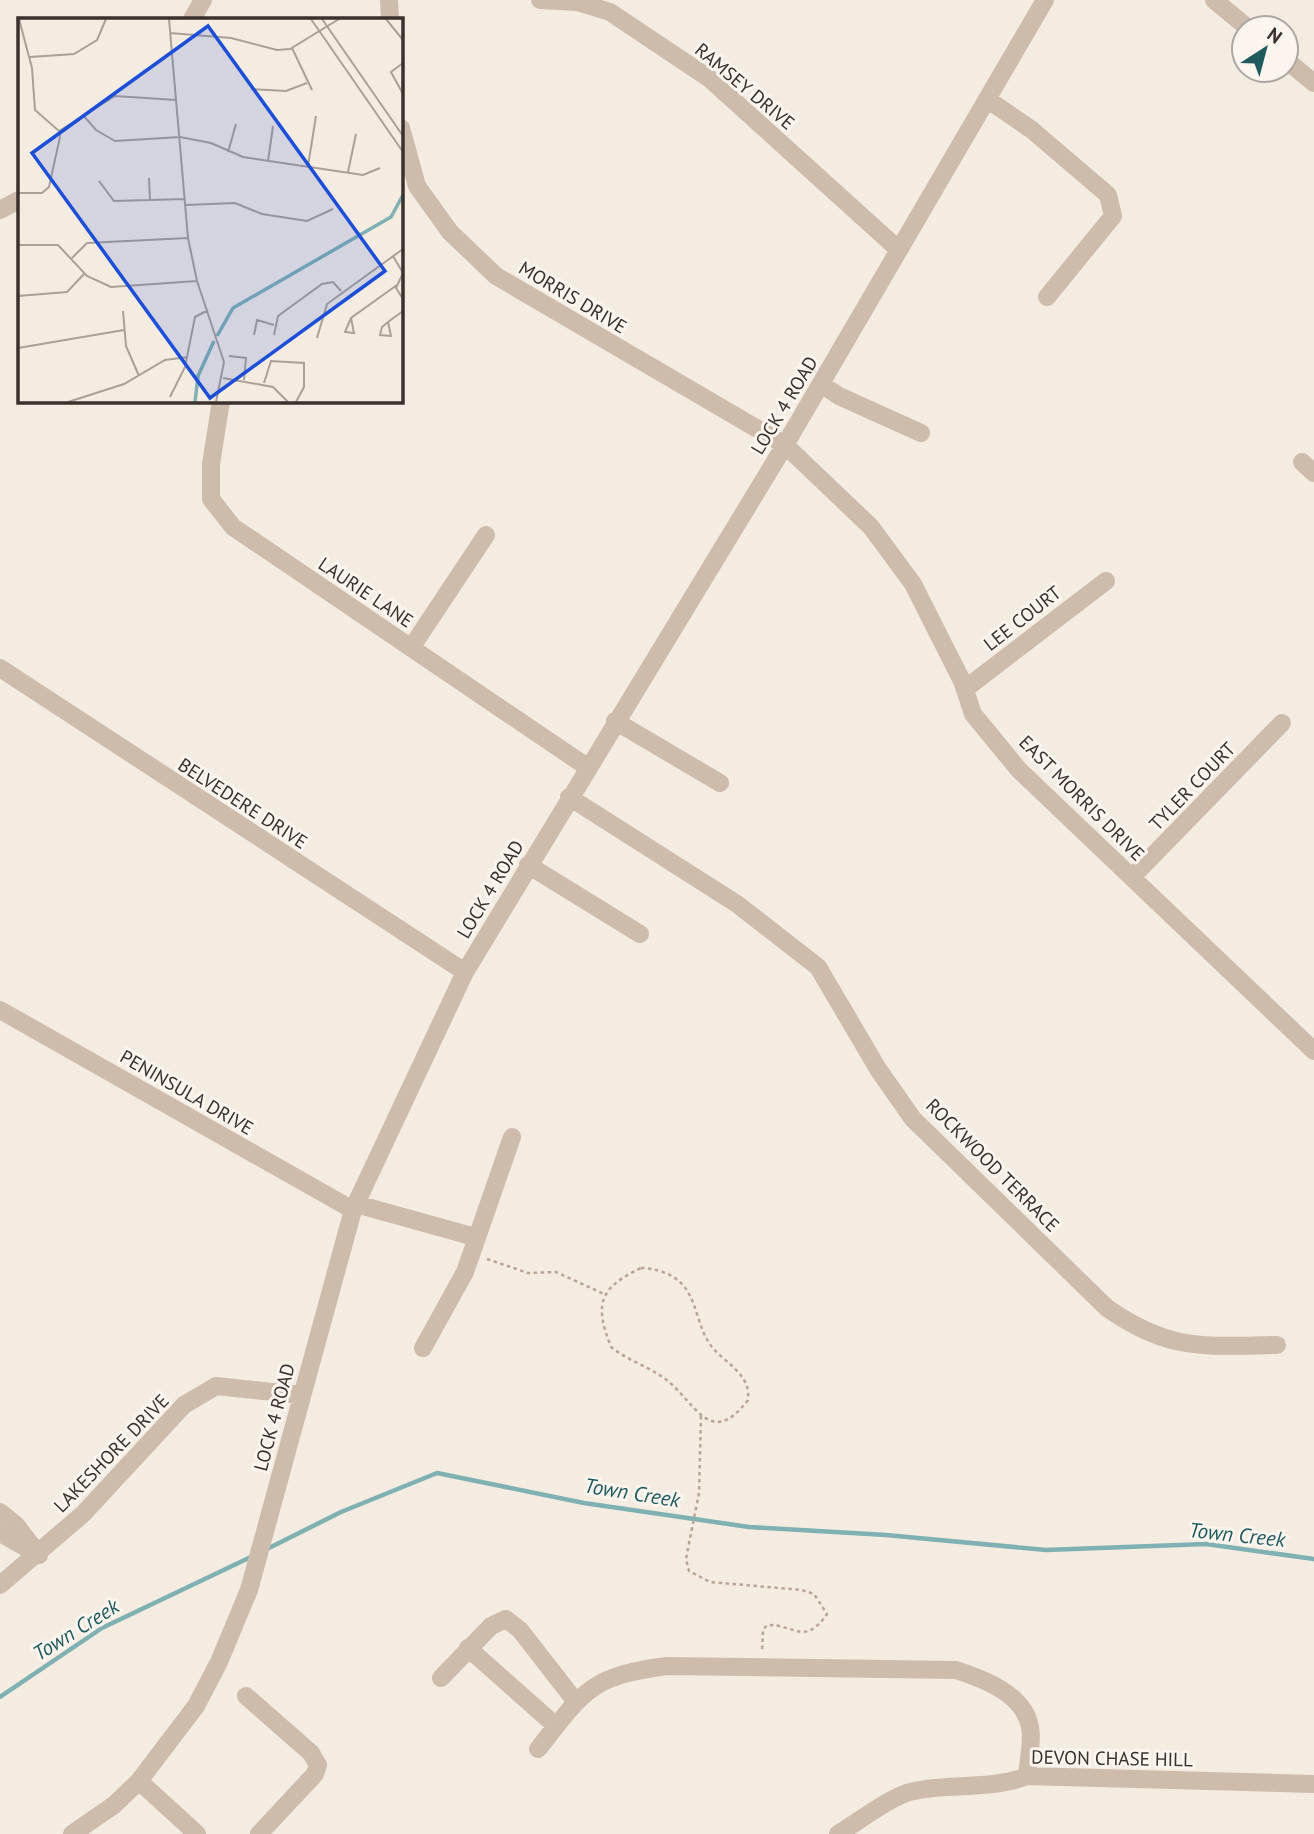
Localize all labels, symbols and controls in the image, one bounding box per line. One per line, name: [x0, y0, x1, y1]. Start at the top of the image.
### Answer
north arrow: [1230, 14, 1300, 84]
inset map: [18, 18, 402, 402]
text: N: [1263, 22, 1287, 49]
street label: RAMSEY DRIVE: [690, 37, 800, 135]
street label: MORRIS DRIVE: [515, 255, 631, 339]
street label: LOCK 4 ROAD: [745, 351, 823, 459]
street label: LAURIE LANE: [314, 551, 418, 633]
street label: LEE COURT: [978, 580, 1066, 656]
street label: EAST MORRIS DRIVE: [1014, 730, 1150, 866]
street label: TYLER COURT: [1144, 736, 1240, 835]
street label: BELVEDERE DRIVE: [174, 752, 312, 854]
street label: LOCK 4 ROAD: [451, 835, 529, 943]
street label: PENINSULA DRIVE: [116, 1044, 258, 1140]
street label: ROCKWOOD TERRACE: [921, 1093, 1065, 1237]
street label: LOCK 4 ROAD: [248, 1361, 300, 1473]
street label: LAKESHORE DRIVE: [48, 1389, 174, 1517]
water label: Town Creek: [582, 1472, 683, 1514]
water label: Town Creek: [1188, 1516, 1288, 1553]
water label: Town Creek: [28, 1592, 125, 1667]
street label: DEVON CHASE HILL: [1031, 1745, 1193, 1771]

